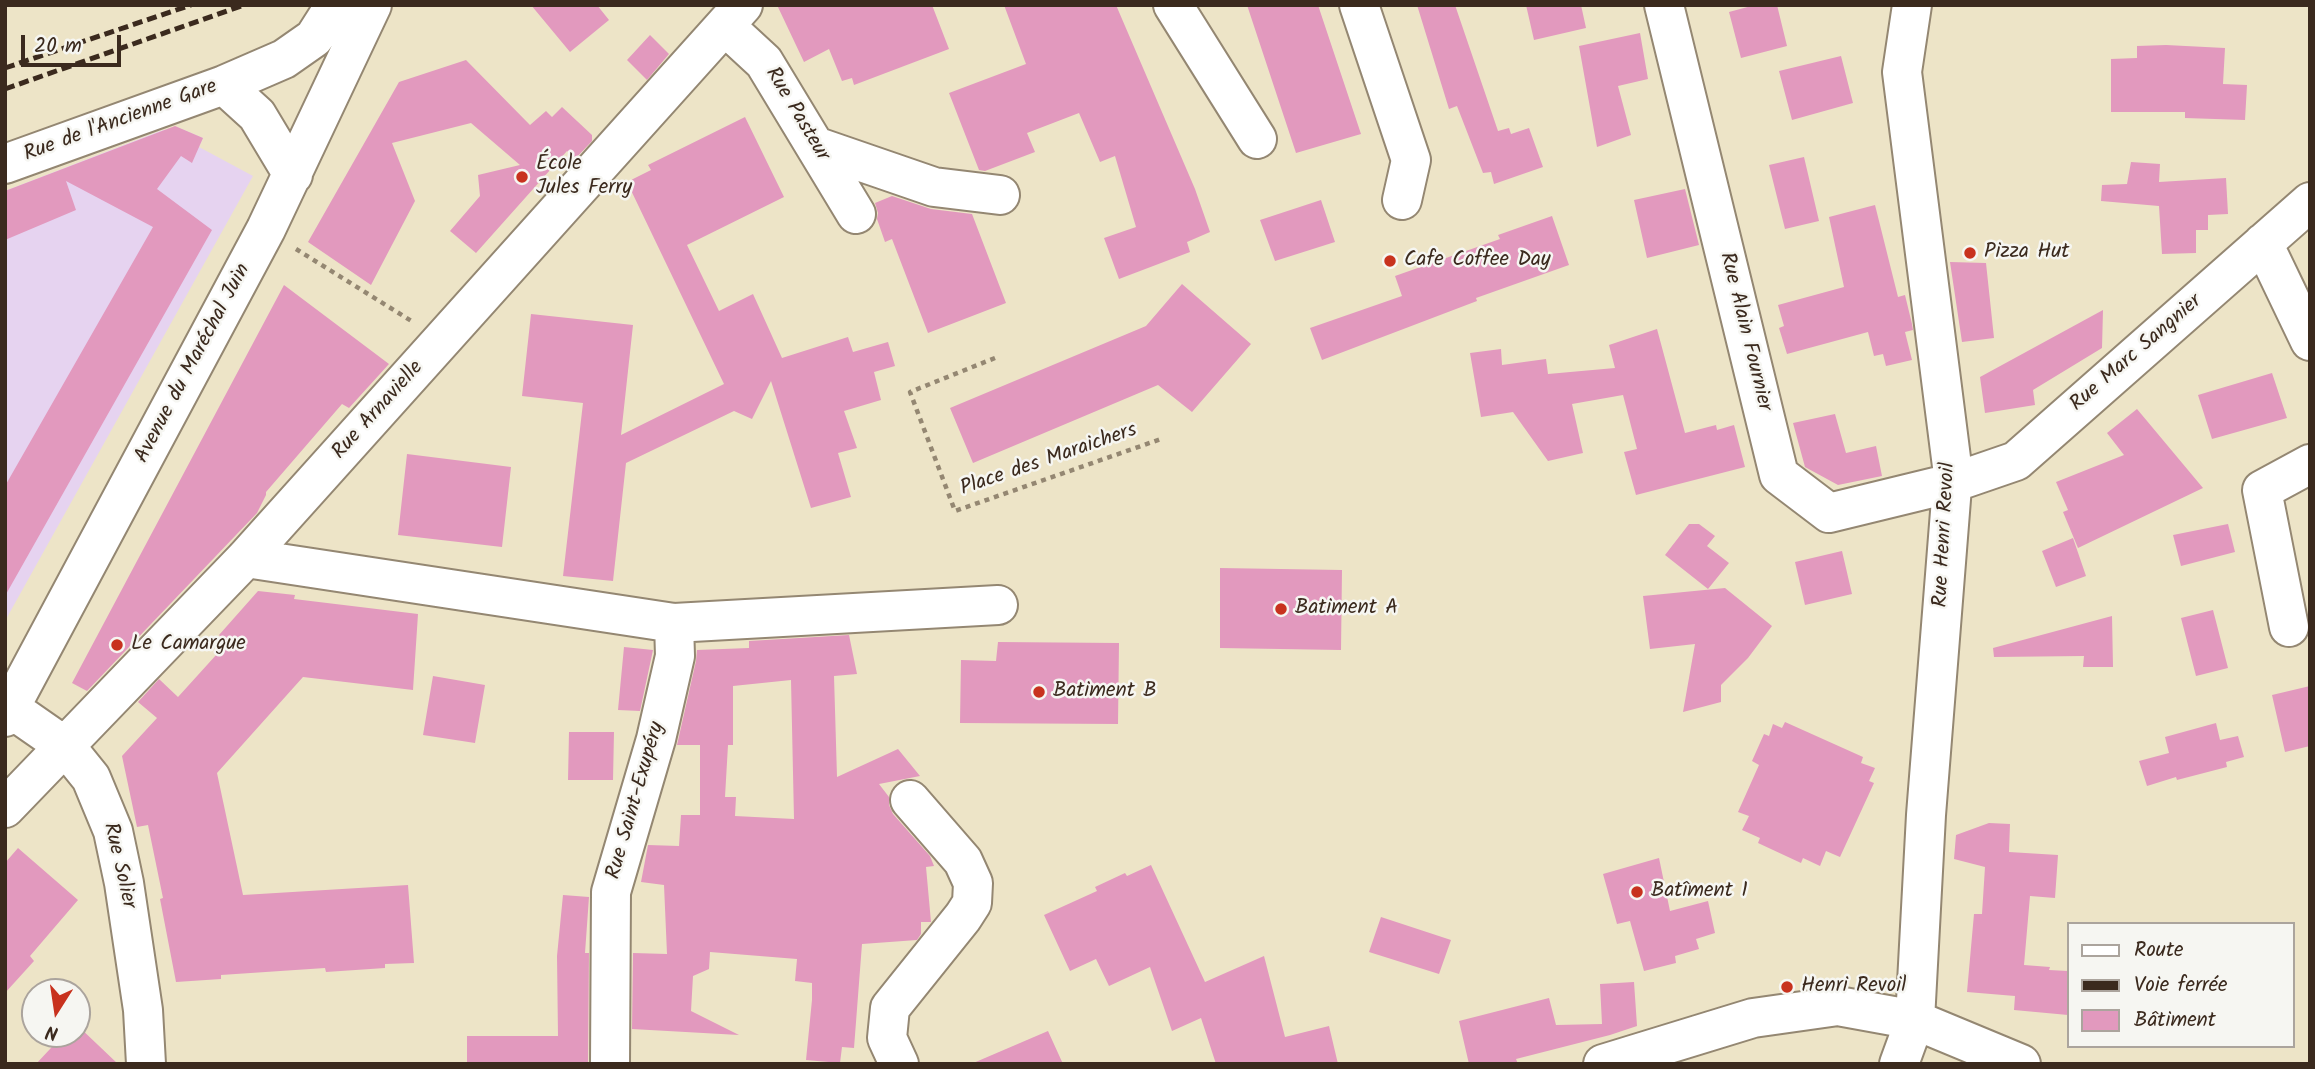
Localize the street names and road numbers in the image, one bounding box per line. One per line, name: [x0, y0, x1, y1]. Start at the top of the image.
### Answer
street label: Rue Pasteur: [758, 63, 834, 167]
street label: Rue de l'Ancienne Gare: [21, 75, 221, 169]
street label: Rue Alain Fournier: [1712, 250, 1776, 414]
street label: Avenue du Maréchal Juin: [131, 260, 257, 468]
street label: Rue Marc Sangnier: [2066, 290, 2208, 418]
street label: Rue Arnavielle: [328, 356, 430, 466]
street label: Place des Maraichers: [957, 419, 1141, 503]
street label: Rue Henri Revoil: [1930, 462, 1962, 608]
street label: Rue Saint-Exupéry: [602, 719, 672, 883]
street label: Rue Solier: [96, 821, 140, 911]

